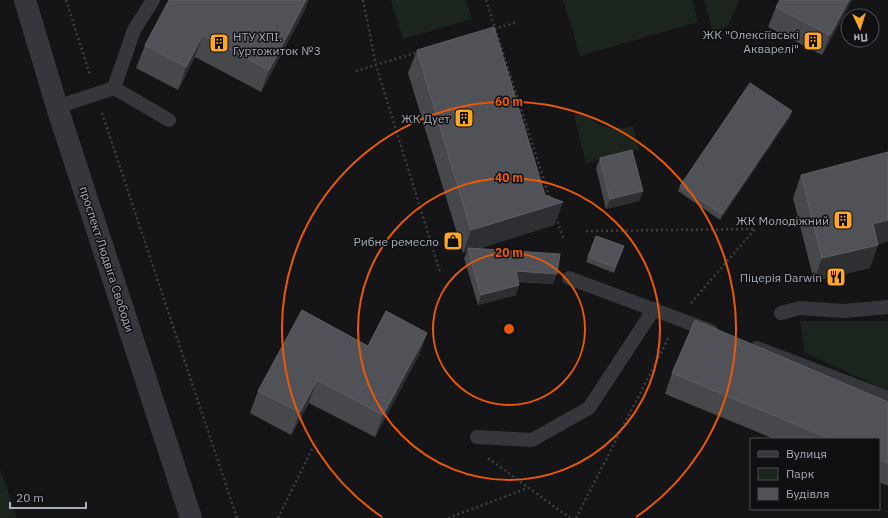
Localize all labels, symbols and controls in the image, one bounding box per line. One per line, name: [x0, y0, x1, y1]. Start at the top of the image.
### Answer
north arrow: [840, 8, 880, 48]
place label: ЖК "Олексіївські Акварелі": [703, 27, 799, 56]
place label: НТУ ХПІ. Гуртожиток №3: [233, 29, 321, 58]
building icon: ЖК "Олексіївські Акварелі": [802, 30, 824, 52]
text: Пн: [853, 30, 868, 45]
building icon: НТУ ХПІ. Гуртожиток №3: [208, 32, 230, 54]
text: 60 m: [495, 94, 523, 109]
building icon: ЖК Дует: [453, 107, 475, 129]
place label: ЖК Дует: [401, 111, 450, 126]
text: 40 m: [495, 170, 523, 185]
street label: проспект Людвіга Свободи: [76, 184, 138, 334]
building icon: ЖК Молодіжний: [832, 209, 854, 231]
place label: ЖК Молодіжний: [736, 213, 829, 228]
shop icon: Рибне ремесло: [442, 230, 464, 252]
place label: Рибне ремесло: [353, 234, 439, 249]
text: 20 m: [495, 245, 523, 260]
restaurant icon: Піцерія Darwin: [825, 266, 847, 288]
place label: Піцерія Darwin: [740, 270, 822, 285]
centre of rings: [502, 322, 516, 336]
legend: [750, 438, 880, 510]
text: Вулиця: [786, 446, 827, 461]
text: Парк: [786, 466, 815, 481]
scale bar: [10, 484, 86, 510]
text: Будівля: [786, 486, 829, 501]
text: 20 m: [16, 490, 44, 505]

